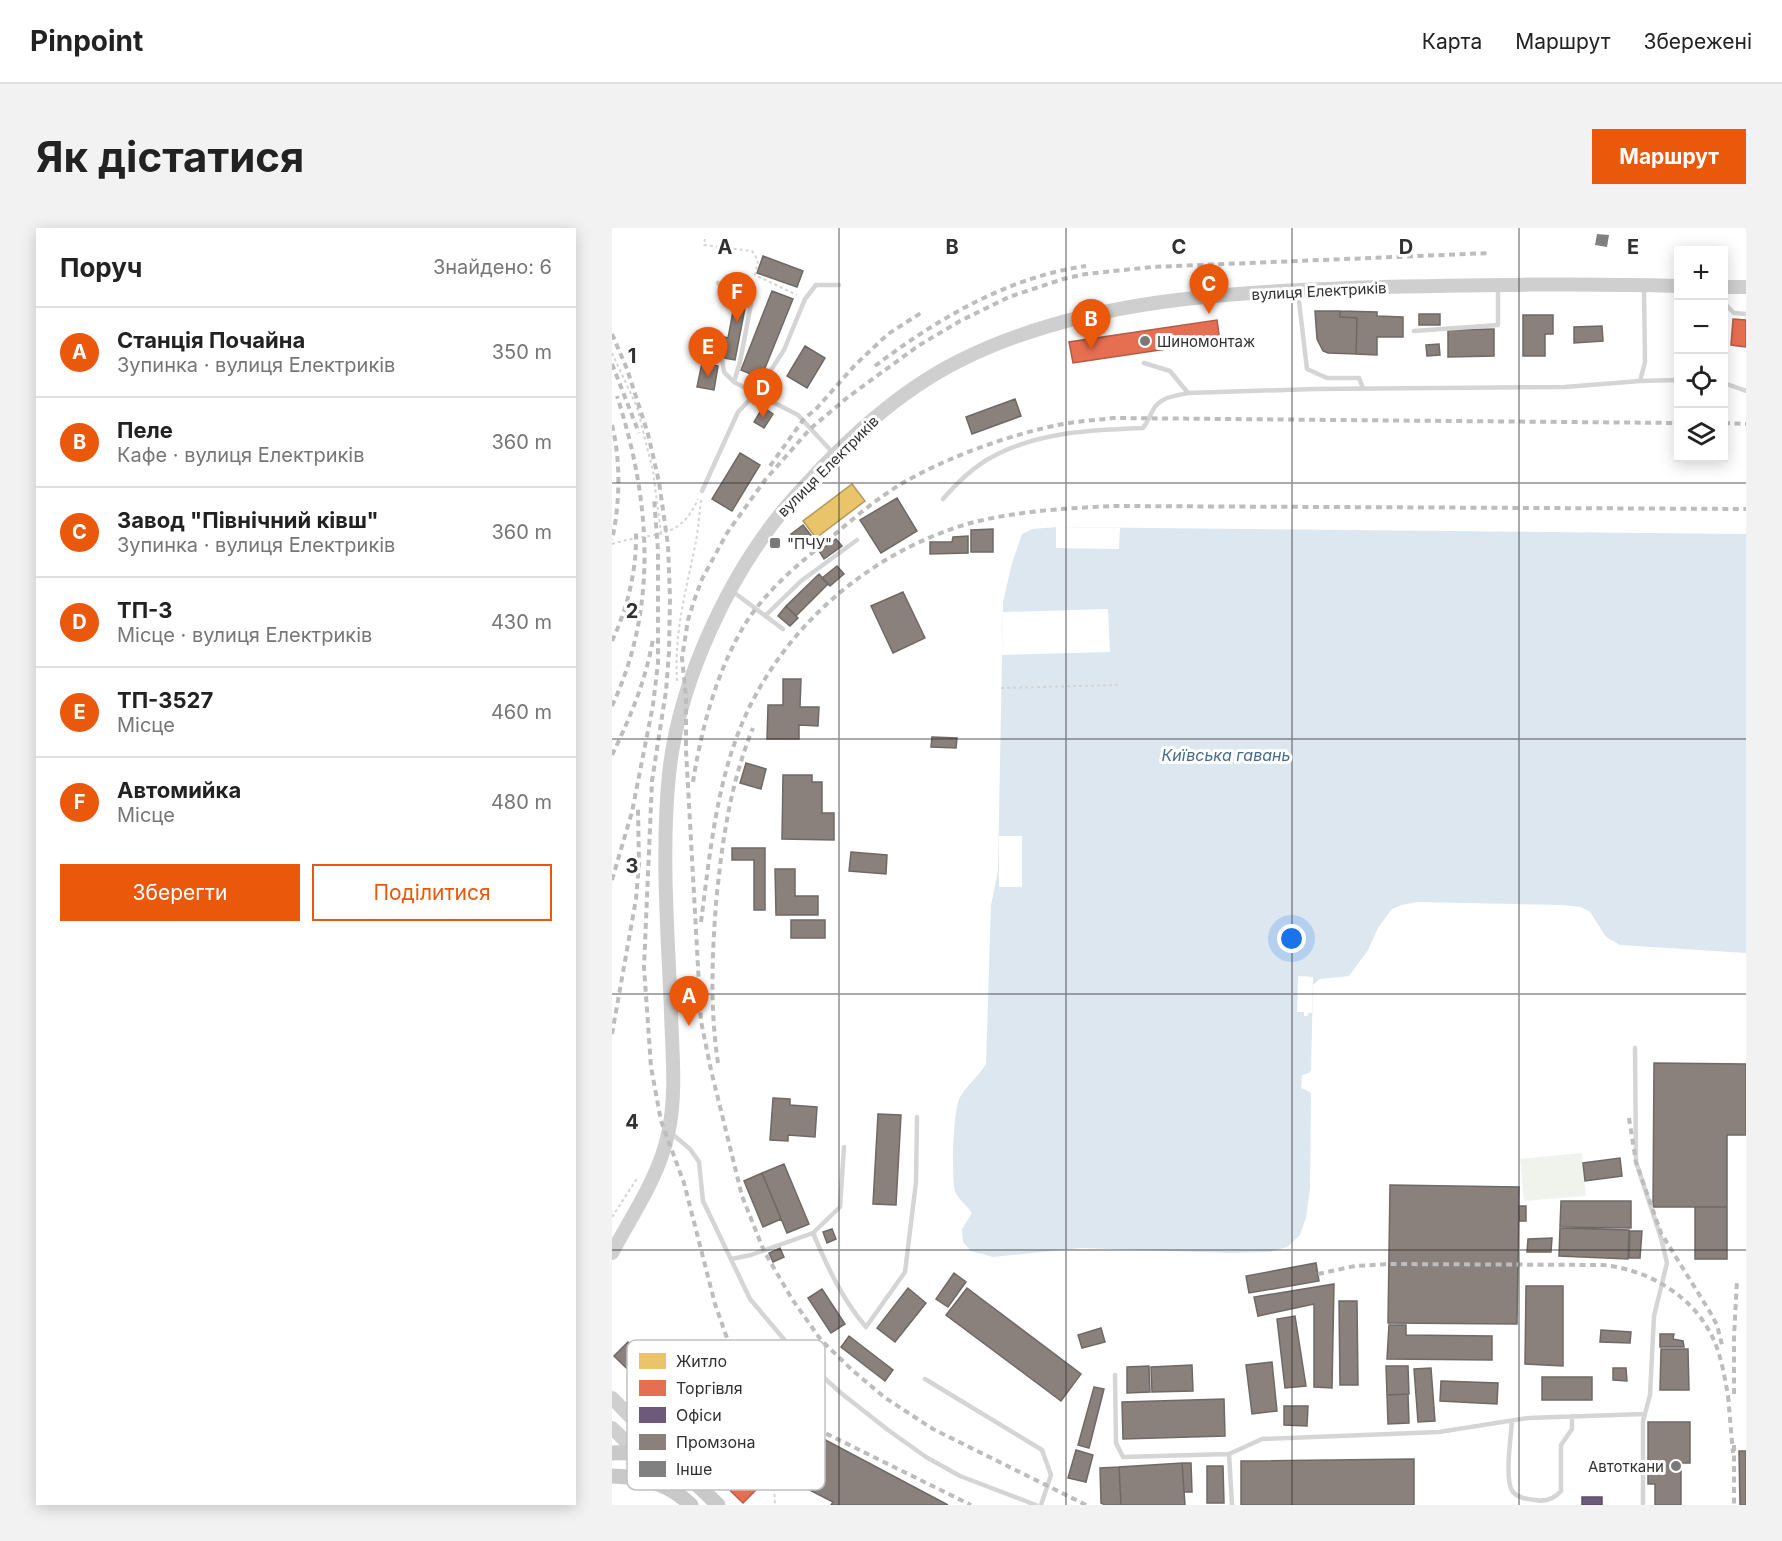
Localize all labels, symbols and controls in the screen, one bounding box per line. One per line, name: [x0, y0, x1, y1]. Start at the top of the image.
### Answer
text: Pinpoint: [30, 24, 143, 58]
text: Карта: [1422, 29, 1482, 54]
text: Маршрут: [1515, 29, 1610, 54]
text: Збережені: [1643, 29, 1752, 54]
button: Маршрут: [1592, 129, 1746, 184]
text: Як дістатися: [36, 131, 304, 182]
text: A: [718, 235, 733, 259]
text: B: [945, 235, 959, 259]
text: C: [1172, 235, 1186, 259]
text: D: [1399, 235, 1413, 259]
text: E: [1627, 235, 1639, 259]
map controls: [1674, 246, 1728, 462]
button: +: [1674, 246, 1728, 300]
text: Поруч: [60, 252, 142, 283]
text: Знайдено: 6: [433, 255, 552, 279]
pin: C: [1190, 264, 1228, 314]
pin: F: [718, 272, 756, 322]
street label: вулиця Електриків: [1251, 278, 1387, 304]
pin: B: [1072, 300, 1110, 349]
button: −: [1674, 300, 1728, 354]
text: Станція Почайна: [117, 327, 305, 353]
pin: E: [688, 328, 728, 377]
place label: Шиномонтаж: [1157, 332, 1255, 351]
marker: Шиномонтаж: [1138, 334, 1152, 348]
text: A: [72, 340, 87, 364]
text: 350 m: [492, 340, 552, 364]
text: 1: [628, 344, 636, 368]
text: Зупинка · вулиця Електриків: [117, 353, 395, 377]
button: locate: [1674, 354, 1728, 408]
pin: D: [744, 368, 782, 418]
button: layers: [1674, 408, 1728, 462]
street label: вулиця Електриків: [773, 411, 883, 521]
text: Пеле: [117, 417, 173, 443]
text: B: [73, 430, 86, 454]
text: 360 m: [491, 430, 552, 454]
text: Кафе · вулиця Електриків: [117, 443, 364, 467]
text: Завод "Північний кiвш": [117, 507, 379, 533]
text: C: [72, 520, 87, 544]
text: 360 m: [491, 520, 552, 544]
text: Зупинка · вулиця Електриків: [117, 533, 395, 557]
place label: "ПЧУ": [787, 534, 832, 553]
marker: "ПЧУ": [768, 536, 782, 550]
text: ТП-3: [117, 597, 173, 623]
text: 2: [626, 599, 638, 623]
text: D: [72, 610, 87, 634]
text: 430 m: [491, 610, 552, 634]
text: Місце · вулиця Електриків: [117, 623, 372, 647]
text: ТП-3527: [117, 687, 213, 713]
text: E: [73, 700, 86, 724]
text: 460 m: [491, 700, 552, 724]
text: Місце: [117, 713, 175, 737]
water label: Київська гавань: [1162, 745, 1290, 765]
text: Автомийка: [117, 777, 241, 803]
text: F: [74, 790, 85, 814]
text: 480 m: [491, 790, 552, 814]
text: Місце: [117, 803, 175, 827]
text: 3: [626, 854, 638, 878]
button: Зберегти: [60, 864, 300, 921]
button: Поділитися: [312, 864, 552, 921]
your location: [1277, 924, 1306, 953]
pin: A: [670, 976, 709, 1026]
text: 4: [625, 1110, 639, 1134]
legend: [627, 1340, 825, 1490]
text: Житло: [676, 1351, 727, 1371]
text: Торгівля: [676, 1378, 743, 1398]
text: Офіси: [676, 1405, 722, 1425]
text: Промзона: [676, 1432, 756, 1452]
place label: Автоткани: [1588, 1457, 1664, 1476]
text: Інше: [676, 1459, 712, 1479]
marker: Автоткани: [1669, 1459, 1683, 1473]

